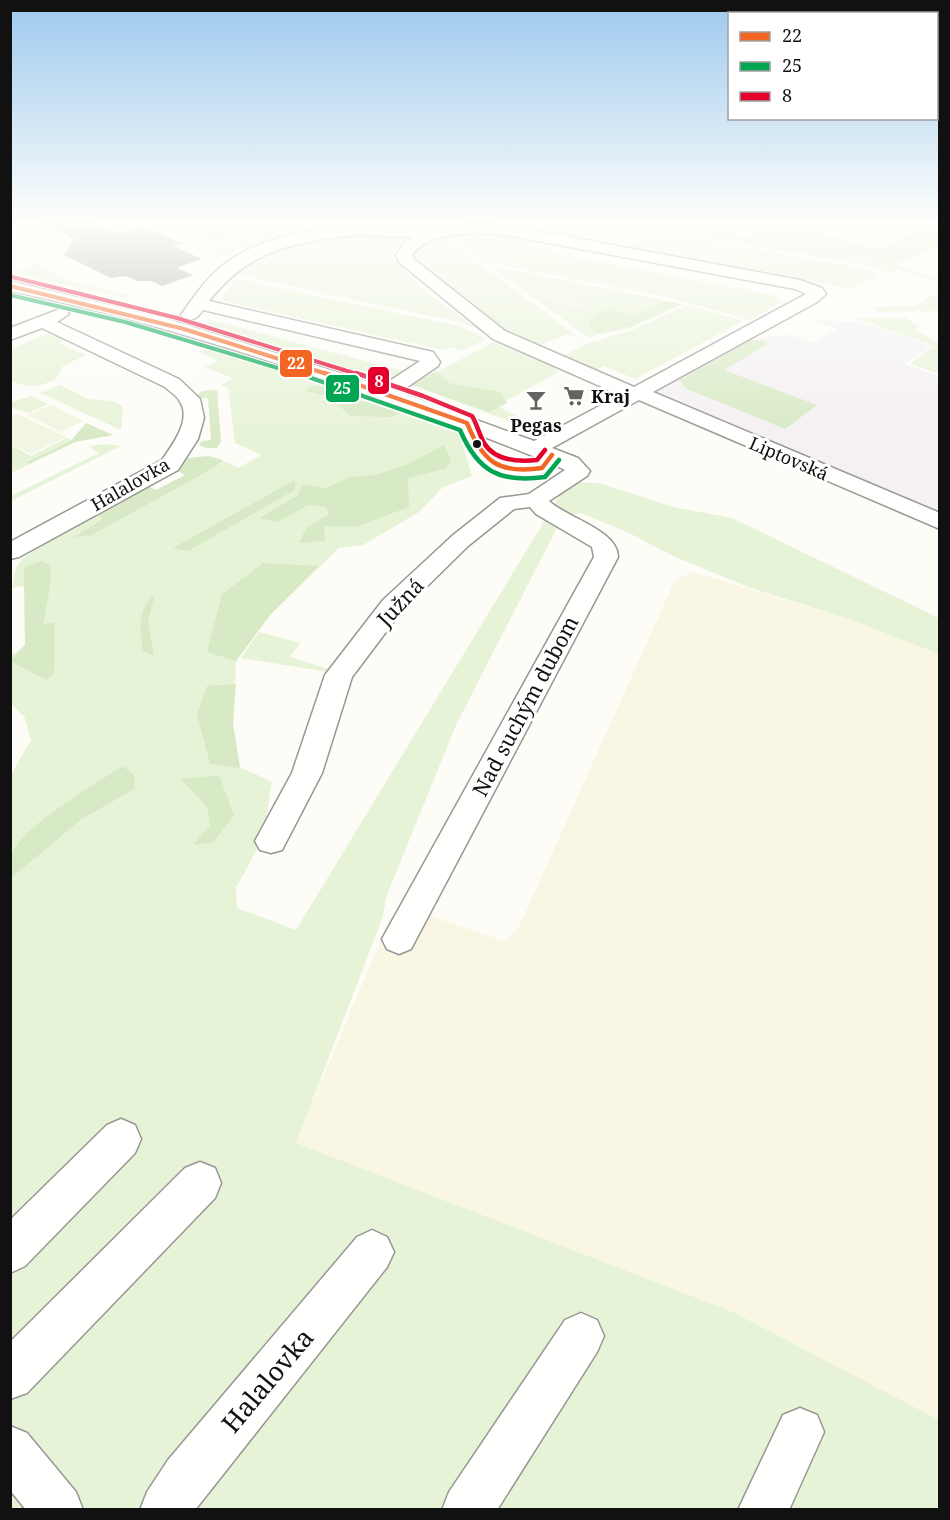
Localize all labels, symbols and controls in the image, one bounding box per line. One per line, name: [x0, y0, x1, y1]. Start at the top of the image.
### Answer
legend: [728, 12, 938, 120]
text: 22: [782, 23, 802, 47]
text: 25: [782, 53, 802, 77]
text: 8: [782, 83, 792, 107]
line badge: 22: [279, 349, 313, 378]
text: 22: [287, 352, 305, 374]
line badge: 8: [367, 366, 390, 395]
text: 8: [374, 370, 384, 392]
line badge: 25: [325, 374, 360, 403]
text: 25: [333, 377, 351, 399]
supermarket icon: Kraj: [562, 384, 586, 408]
place label: Kraj: [591, 384, 630, 408]
bar icon: Pegas: [524, 388, 548, 412]
place label: Pegas: [510, 413, 562, 437]
street label: Liptovská: [746, 431, 832, 485]
unlabelled marker: [471, 438, 483, 450]
street label: Halalovka: [86, 452, 174, 516]
street label: Južná: [370, 572, 430, 633]
street label: Nad suchým dubom: [466, 611, 584, 801]
street label: Halalovka: [213, 1320, 321, 1440]

